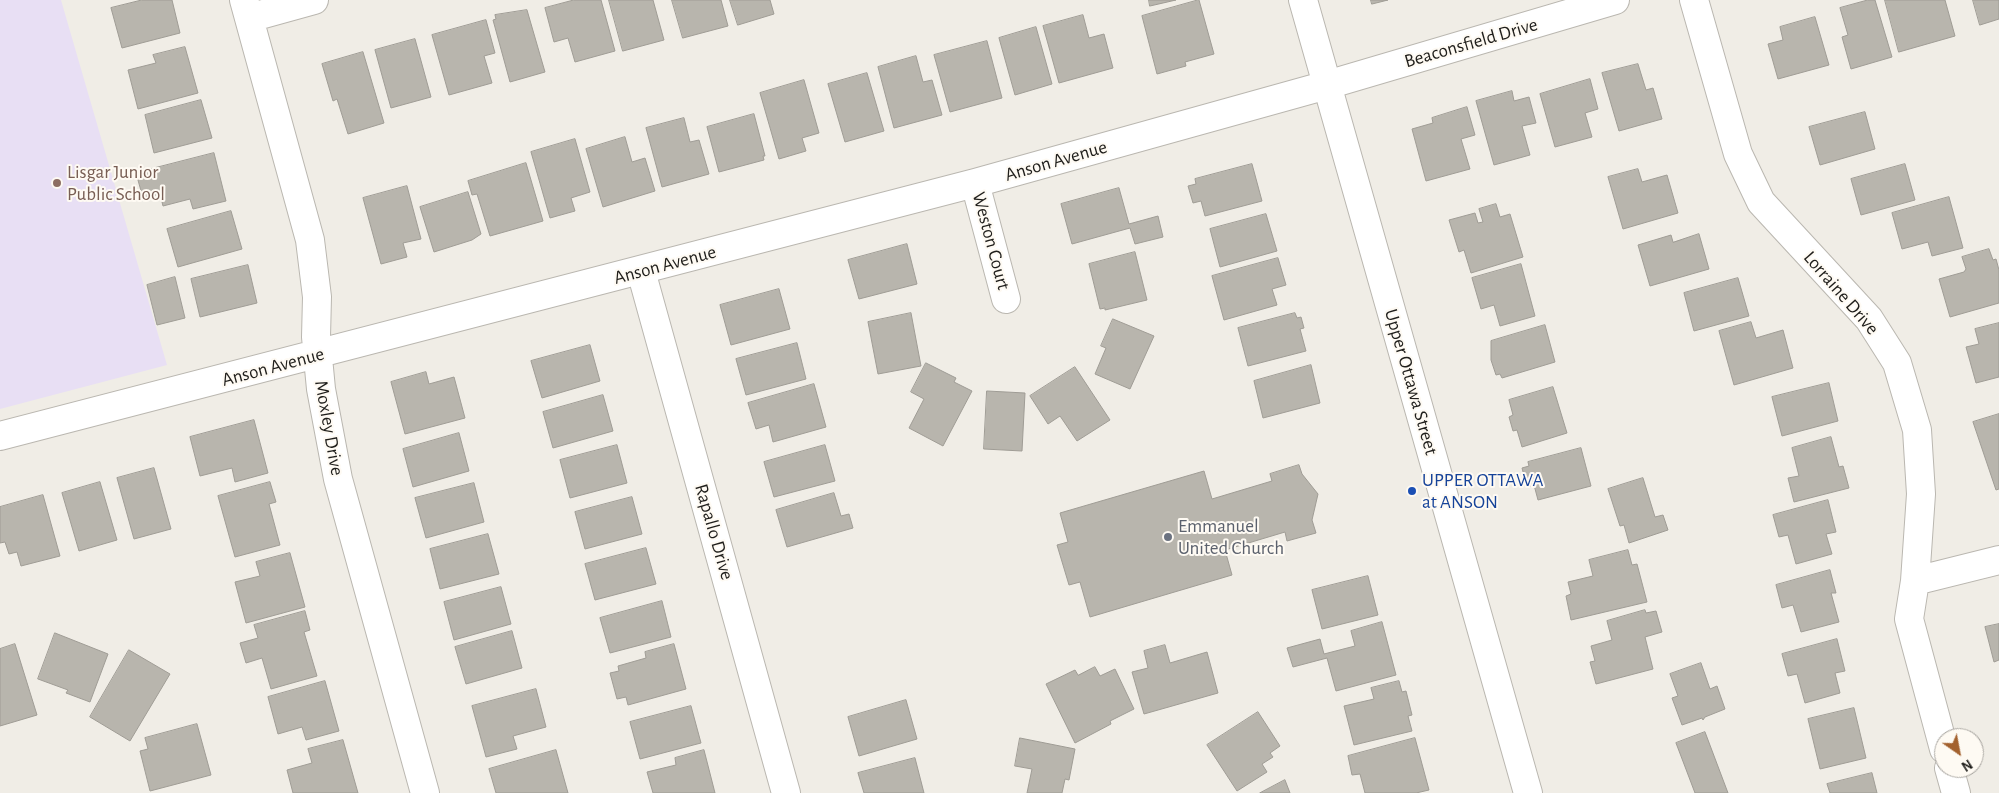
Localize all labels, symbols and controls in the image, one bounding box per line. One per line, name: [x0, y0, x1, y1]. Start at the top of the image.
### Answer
street label: Beaconsfield Drive: [1402, 13, 1540, 73]
street label: Anson Avenue: [1002, 136, 1110, 186]
place label: Lisgar Junior Public School: [67, 161, 165, 205]
marker: Lisgar Junior Public School: [51, 177, 63, 189]
street label: Weston Court: [967, 190, 1015, 292]
street label: Anson Avenue: [611, 240, 719, 290]
street label: Lorraine Drive: [1798, 246, 1884, 340]
street label: Upper Ottawa Street: [1379, 306, 1443, 458]
street label: Anson Avenue: [219, 342, 327, 392]
street label: Moxley Drive: [309, 379, 349, 477]
place label: UPPER OTTAWA at ANSON: [1422, 469, 1543, 513]
street label: Rapallo Drive: [689, 481, 739, 583]
marker: UPPER OTTAWA at ANSON: [1406, 485, 1418, 497]
place label: Emmanuel United Church: [1178, 515, 1284, 559]
marker: Emmanuel United Church: [1162, 531, 1174, 543]
north arrow: [1934, 728, 1984, 778]
text: N: [1959, 756, 1975, 773]

